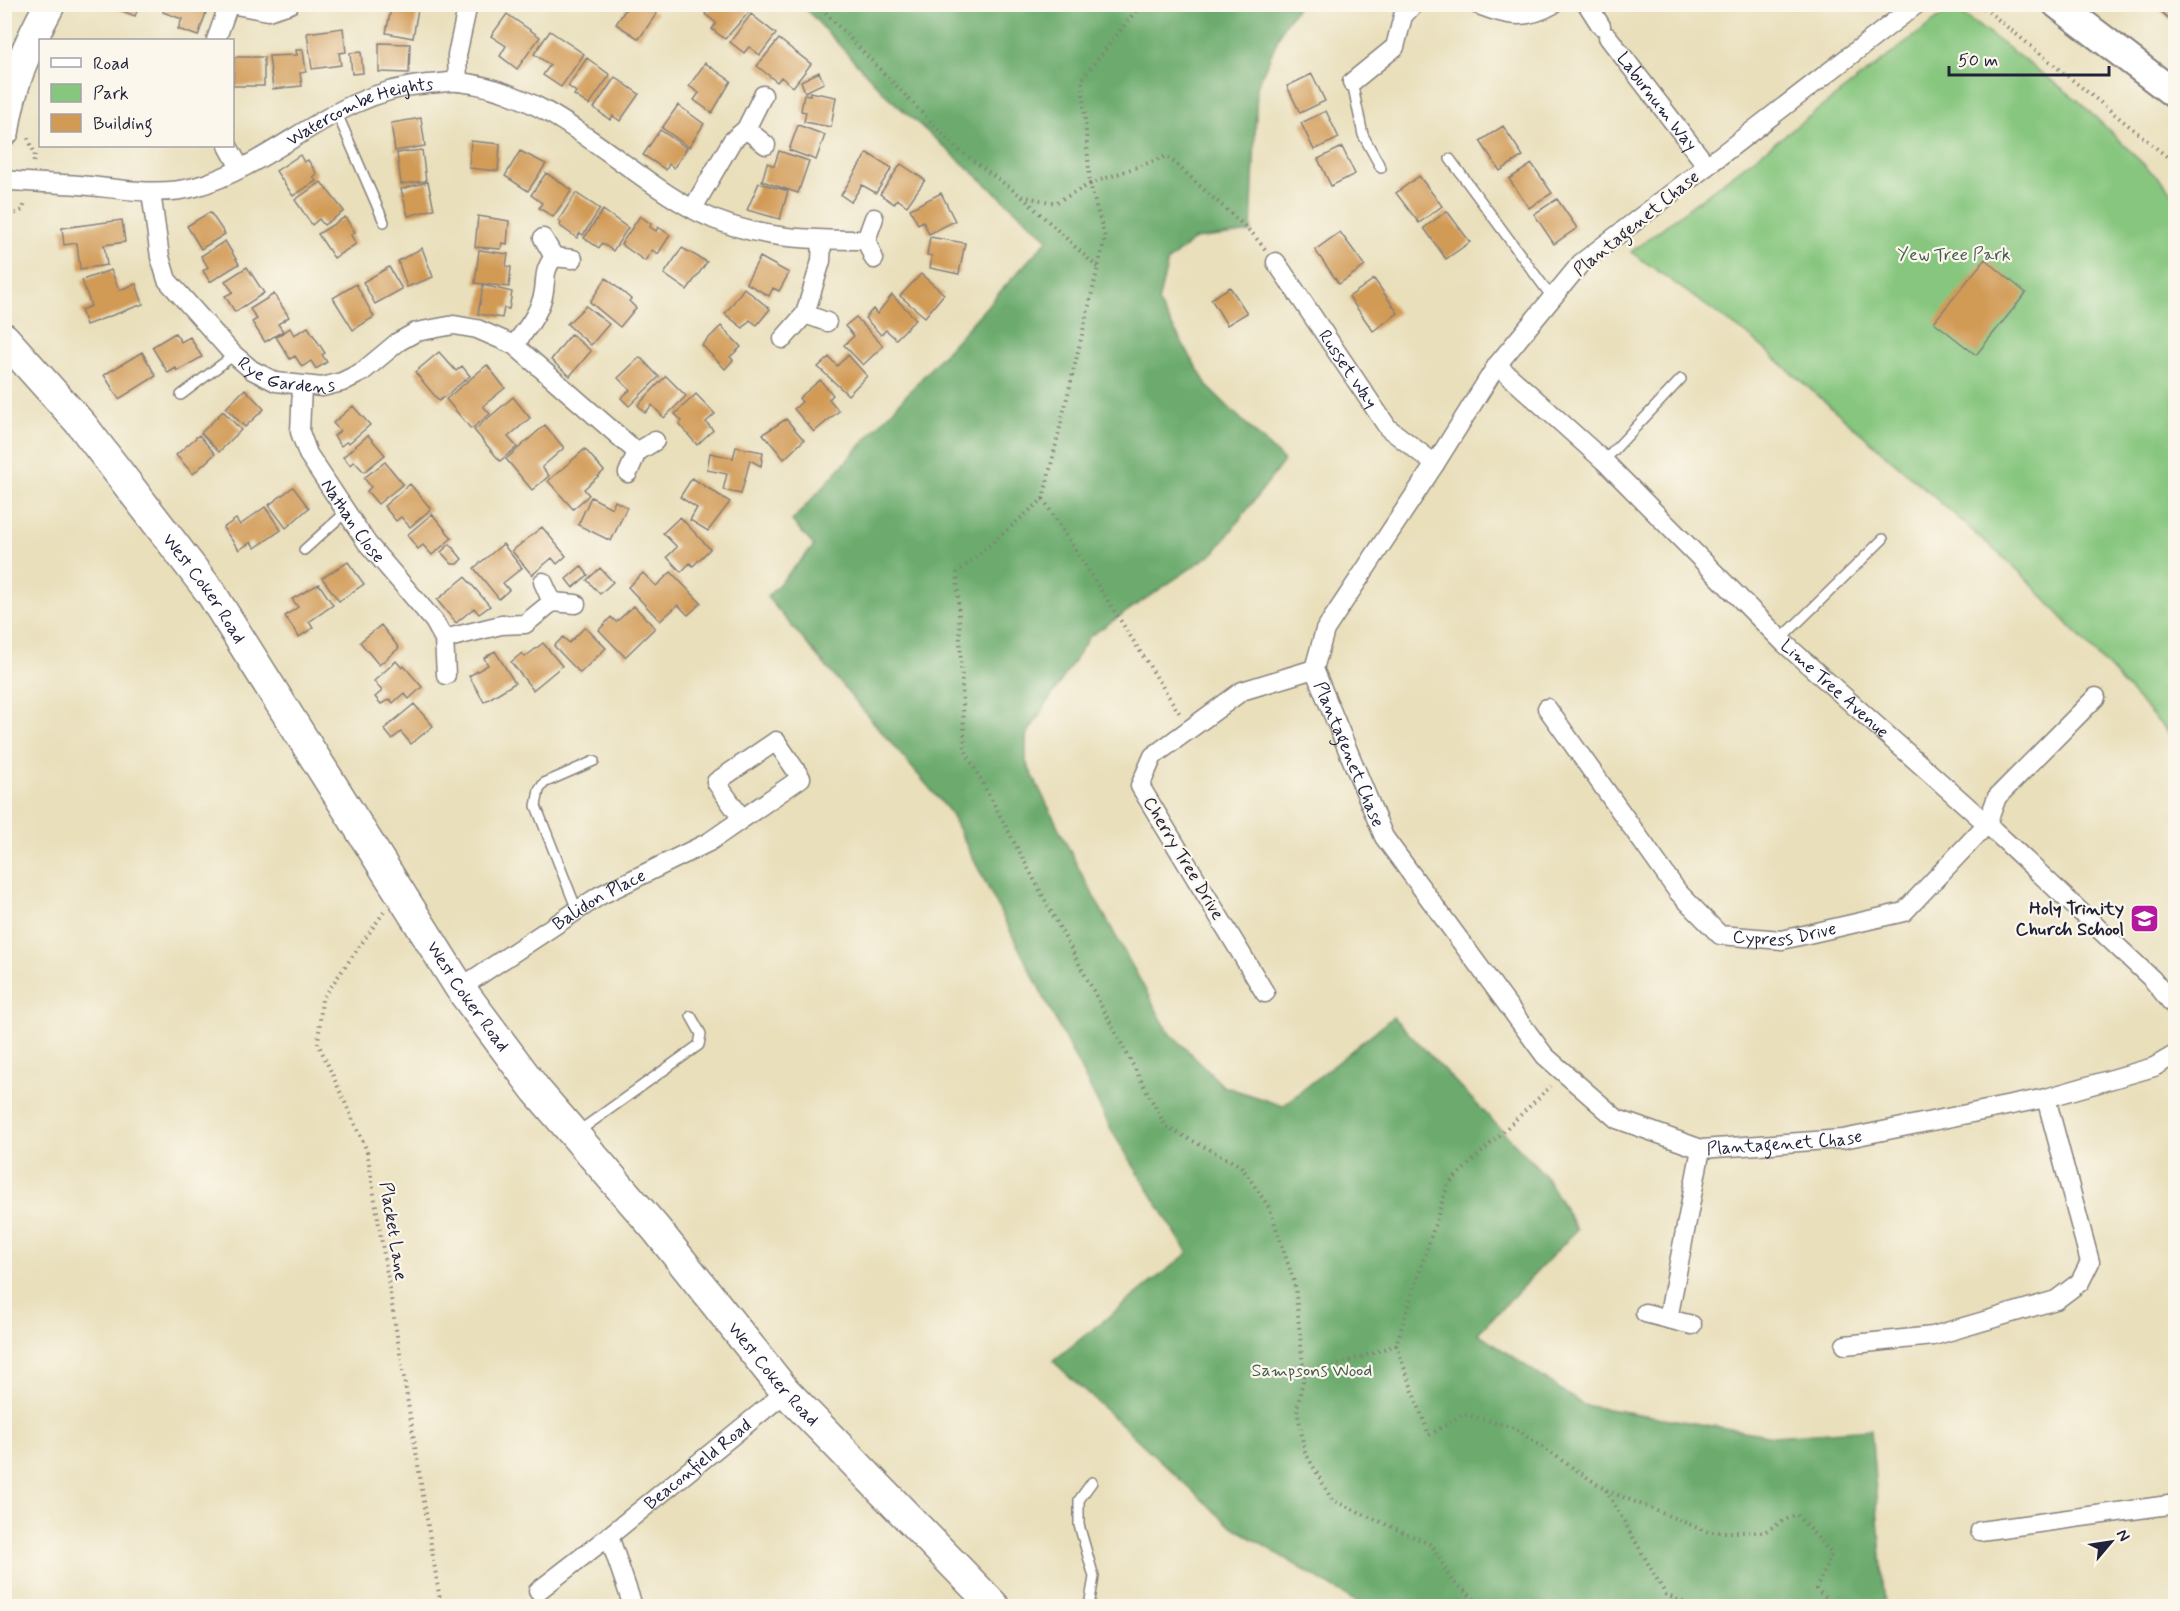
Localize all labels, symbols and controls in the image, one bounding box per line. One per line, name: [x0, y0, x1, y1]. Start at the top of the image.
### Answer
legend: [39, 39, 234, 147]
scale bar: [1949, 39, 2110, 77]
street label: Laburnum Way: [1611, 47, 1702, 156]
text: 50 m: [1958, 49, 1998, 73]
text: Road: [93, 52, 129, 76]
street label: Watercombe Heights: [282, 73, 434, 152]
text: Park: [93, 82, 129, 106]
text: Building: [93, 112, 153, 138]
street label: Plantagenet Chase: [1569, 165, 1706, 284]
park label: Yew Tree Park: [1897, 243, 2011, 267]
street label: Russet Way: [1312, 325, 1383, 414]
street label: Rye Gardens: [232, 352, 338, 400]
street label: Nathan Close: [315, 475, 390, 568]
street label: West Coker Road: [157, 529, 251, 648]
street label: Lime Tree Avenue: [1775, 634, 1894, 744]
street label: Plantagenet Chase: [1307, 678, 1390, 831]
street label: Cherry Tree Drive: [1137, 792, 1230, 925]
street label: Balidon Place: [548, 864, 650, 936]
place label: Holy Trinity Church School: [2016, 897, 2124, 942]
school or university icon: Holy Trinity Church School: [2129, 902, 2161, 934]
street label: Cypress Drive: [1732, 917, 1839, 953]
street label: West Coker Road: [421, 937, 514, 1057]
street label: Plantagenet Chase: [1706, 1124, 1864, 1162]
street label: Placket Lane: [373, 1180, 413, 1282]
street label: West Coker Road: [722, 1317, 824, 1432]
park label: Sampsons Wood: [1252, 1359, 1372, 1383]
street label: Beaconfield Road: [639, 1414, 757, 1516]
north arrow: [2081, 1512, 2141, 1572]
text: N: [2111, 1526, 2135, 1545]

